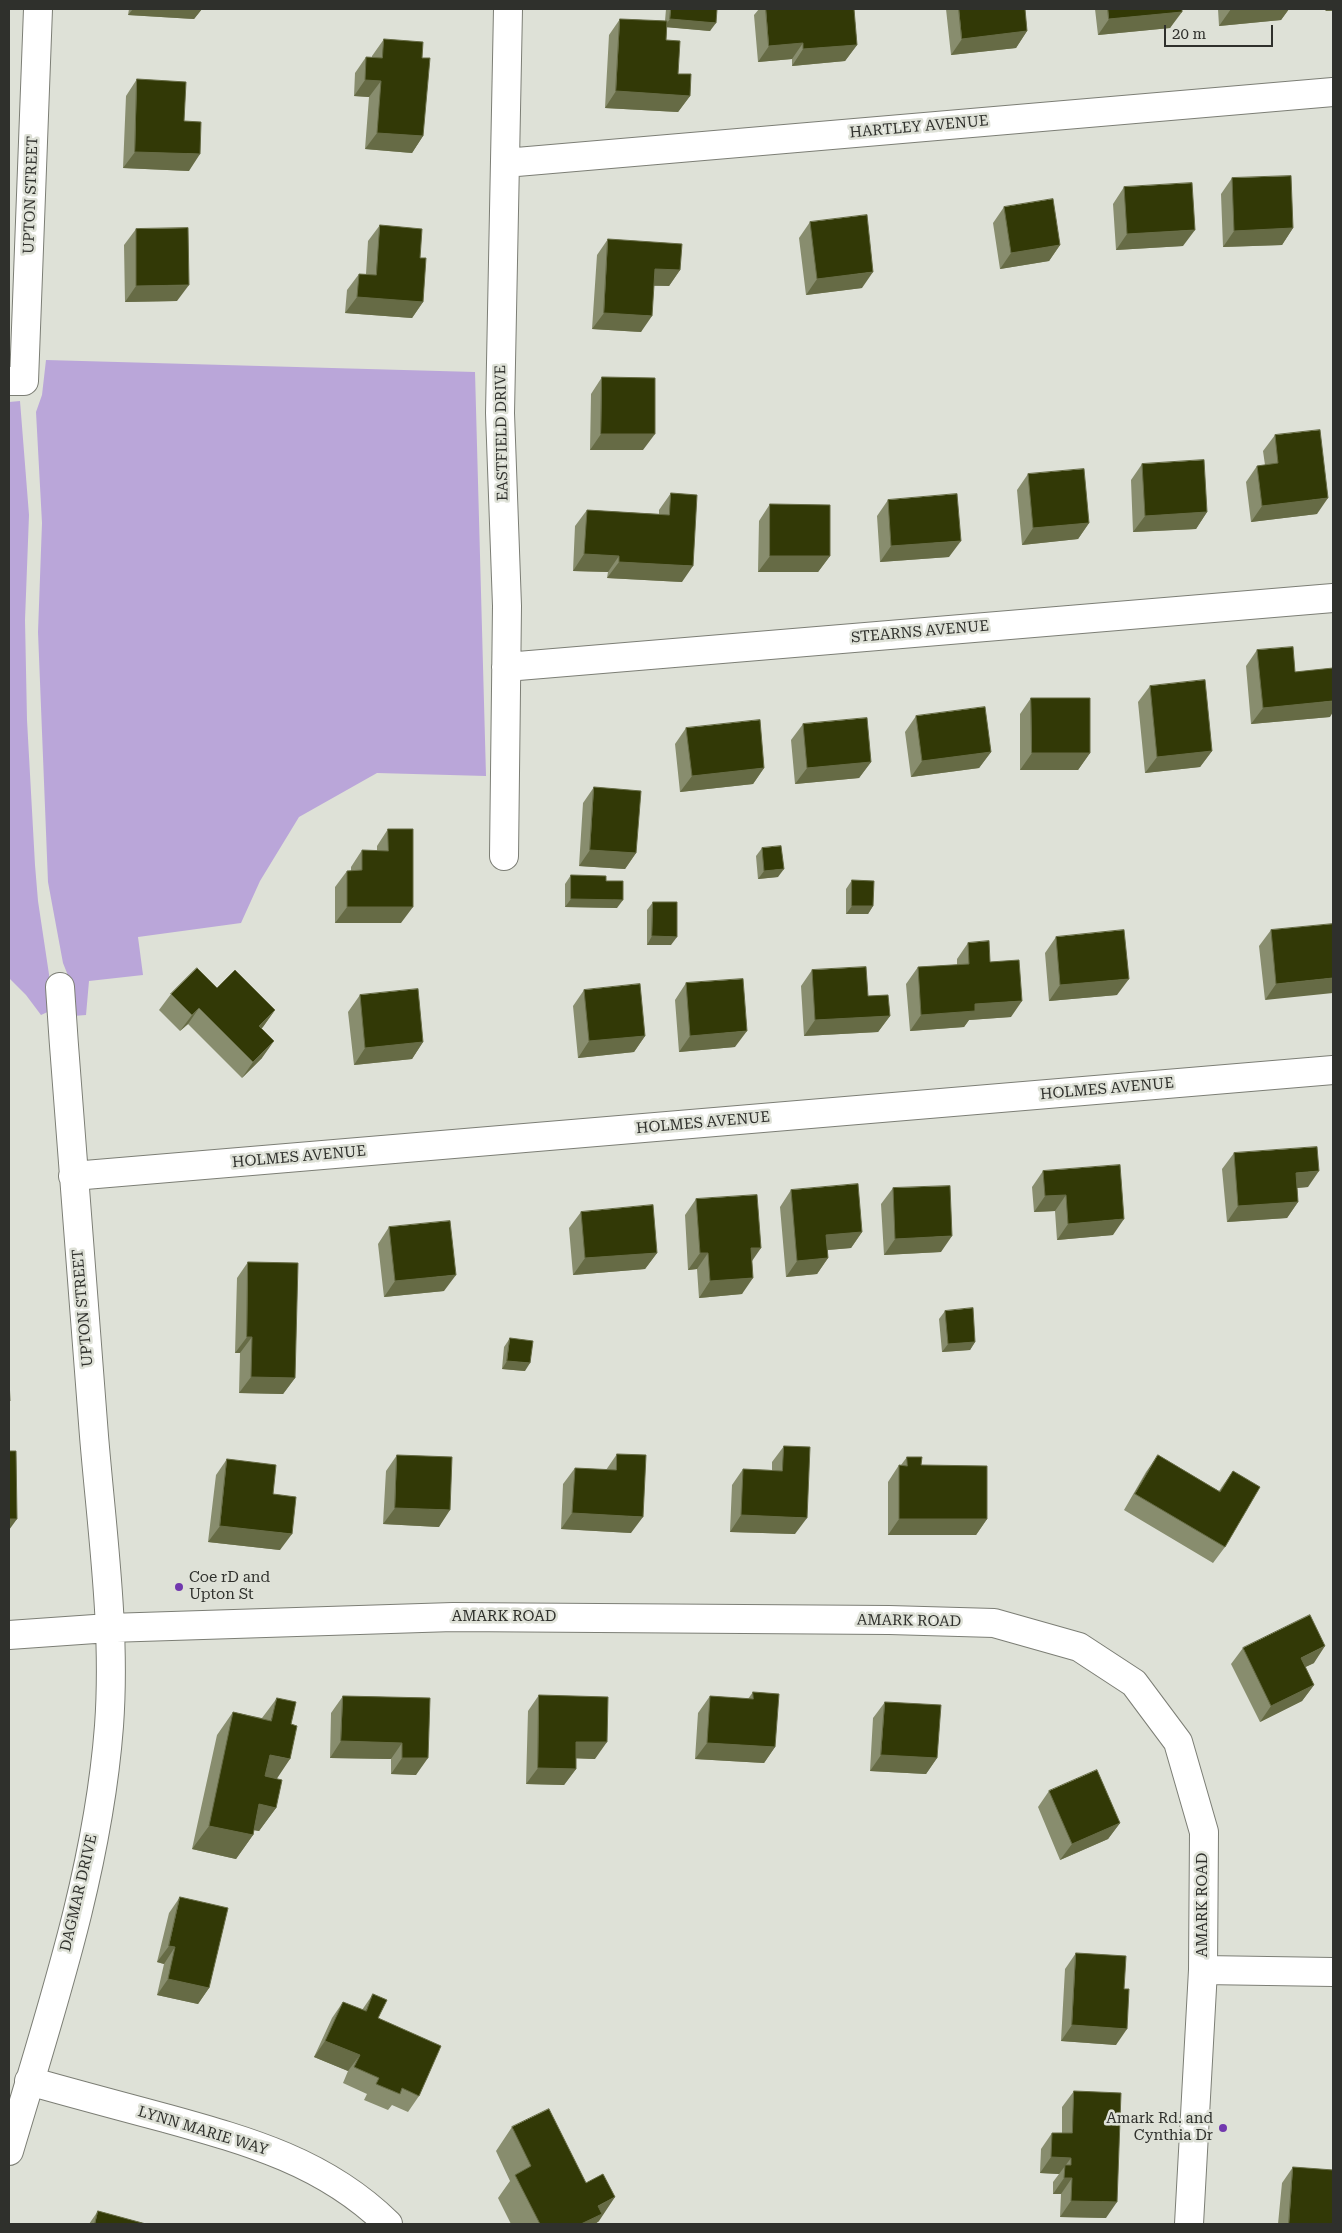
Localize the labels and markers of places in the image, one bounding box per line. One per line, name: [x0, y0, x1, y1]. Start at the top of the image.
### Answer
place label: Coe rD and Upton St: [189, 1569, 270, 1604]
marker: Coe rD and Upton St: [173, 1581, 185, 1593]
place label: Amark Rd. and Cynthia Dr: [1106, 2110, 1213, 2145]
marker: Amark Rd. and Cynthia Dr: [1217, 2122, 1229, 2134]

